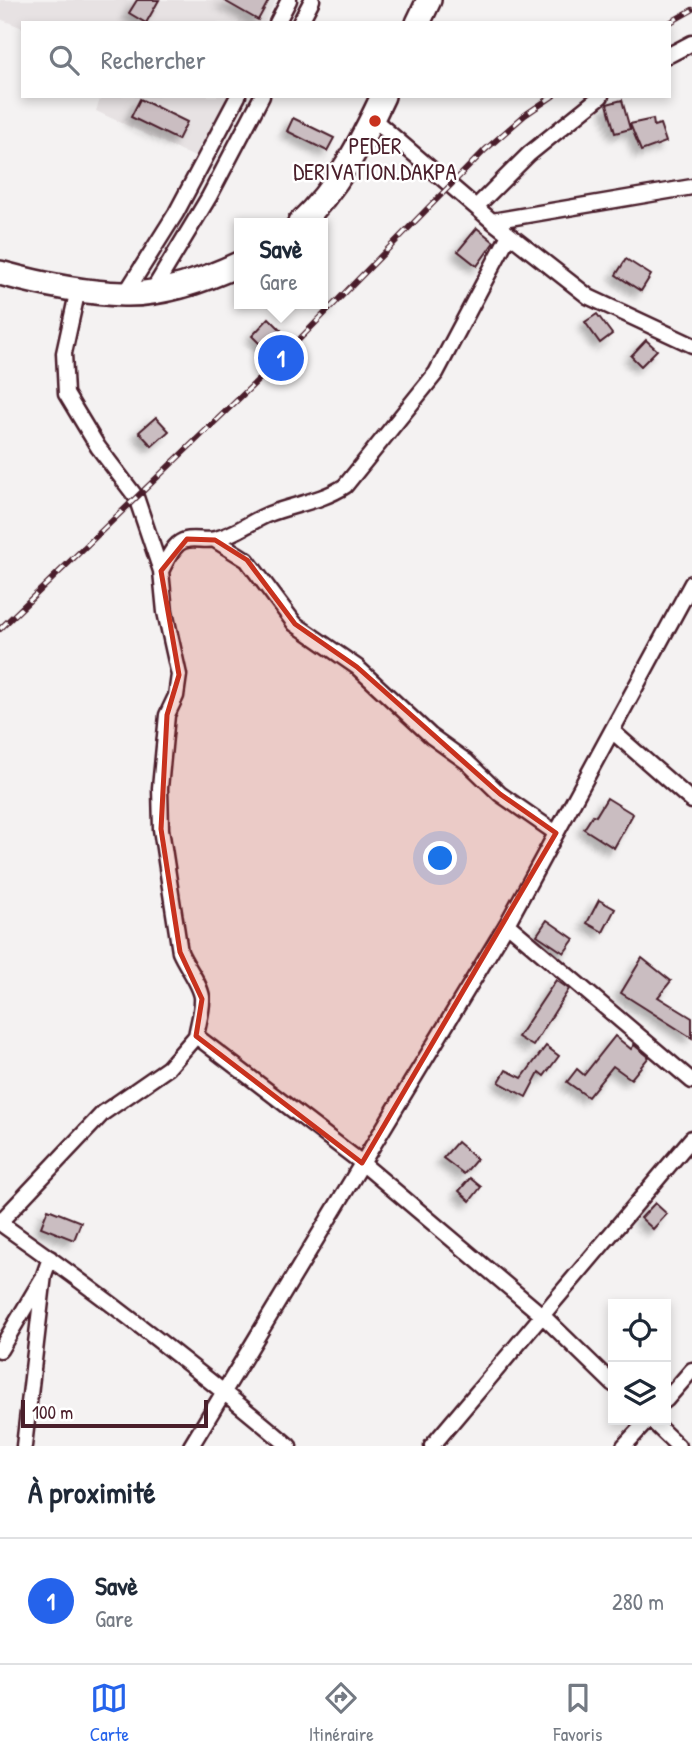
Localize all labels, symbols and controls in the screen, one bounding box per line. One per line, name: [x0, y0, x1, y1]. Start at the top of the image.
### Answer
search box: [21, 21, 671, 98]
icon: search: [45, 41, 83, 79]
text: Rechercher: [101, 42, 206, 77]
marker: PEDER DERIVATION.DAKPA: [367, 113, 383, 129]
place label: PEDER DERIVATION.DAKPA: [293, 130, 457, 187]
popup: [234, 218, 328, 309]
text: Savè: [260, 231, 302, 266]
text: Gare: [260, 266, 298, 297]
pin: 1: [258, 332, 304, 384]
your location: [423, 841, 457, 875]
map controls: [608, 1299, 671, 1425]
button: locate: [608, 1299, 671, 1362]
button: layers: [608, 1362, 671, 1425]
scale bar: [21, 1397, 208, 1429]
text: 100 m: [32, 1399, 73, 1425]
text: À proximité: [28, 1472, 156, 1512]
text: Savè: [95, 1568, 138, 1603]
text: 1: [47, 1586, 55, 1617]
text: 280 m: [612, 1586, 664, 1617]
text: Gare: [95, 1603, 133, 1634]
tab: Carte: [90, 1679, 129, 1747]
tab: Itinéraire: [309, 1679, 374, 1747]
tab: Favoris: [554, 1679, 602, 1747]

